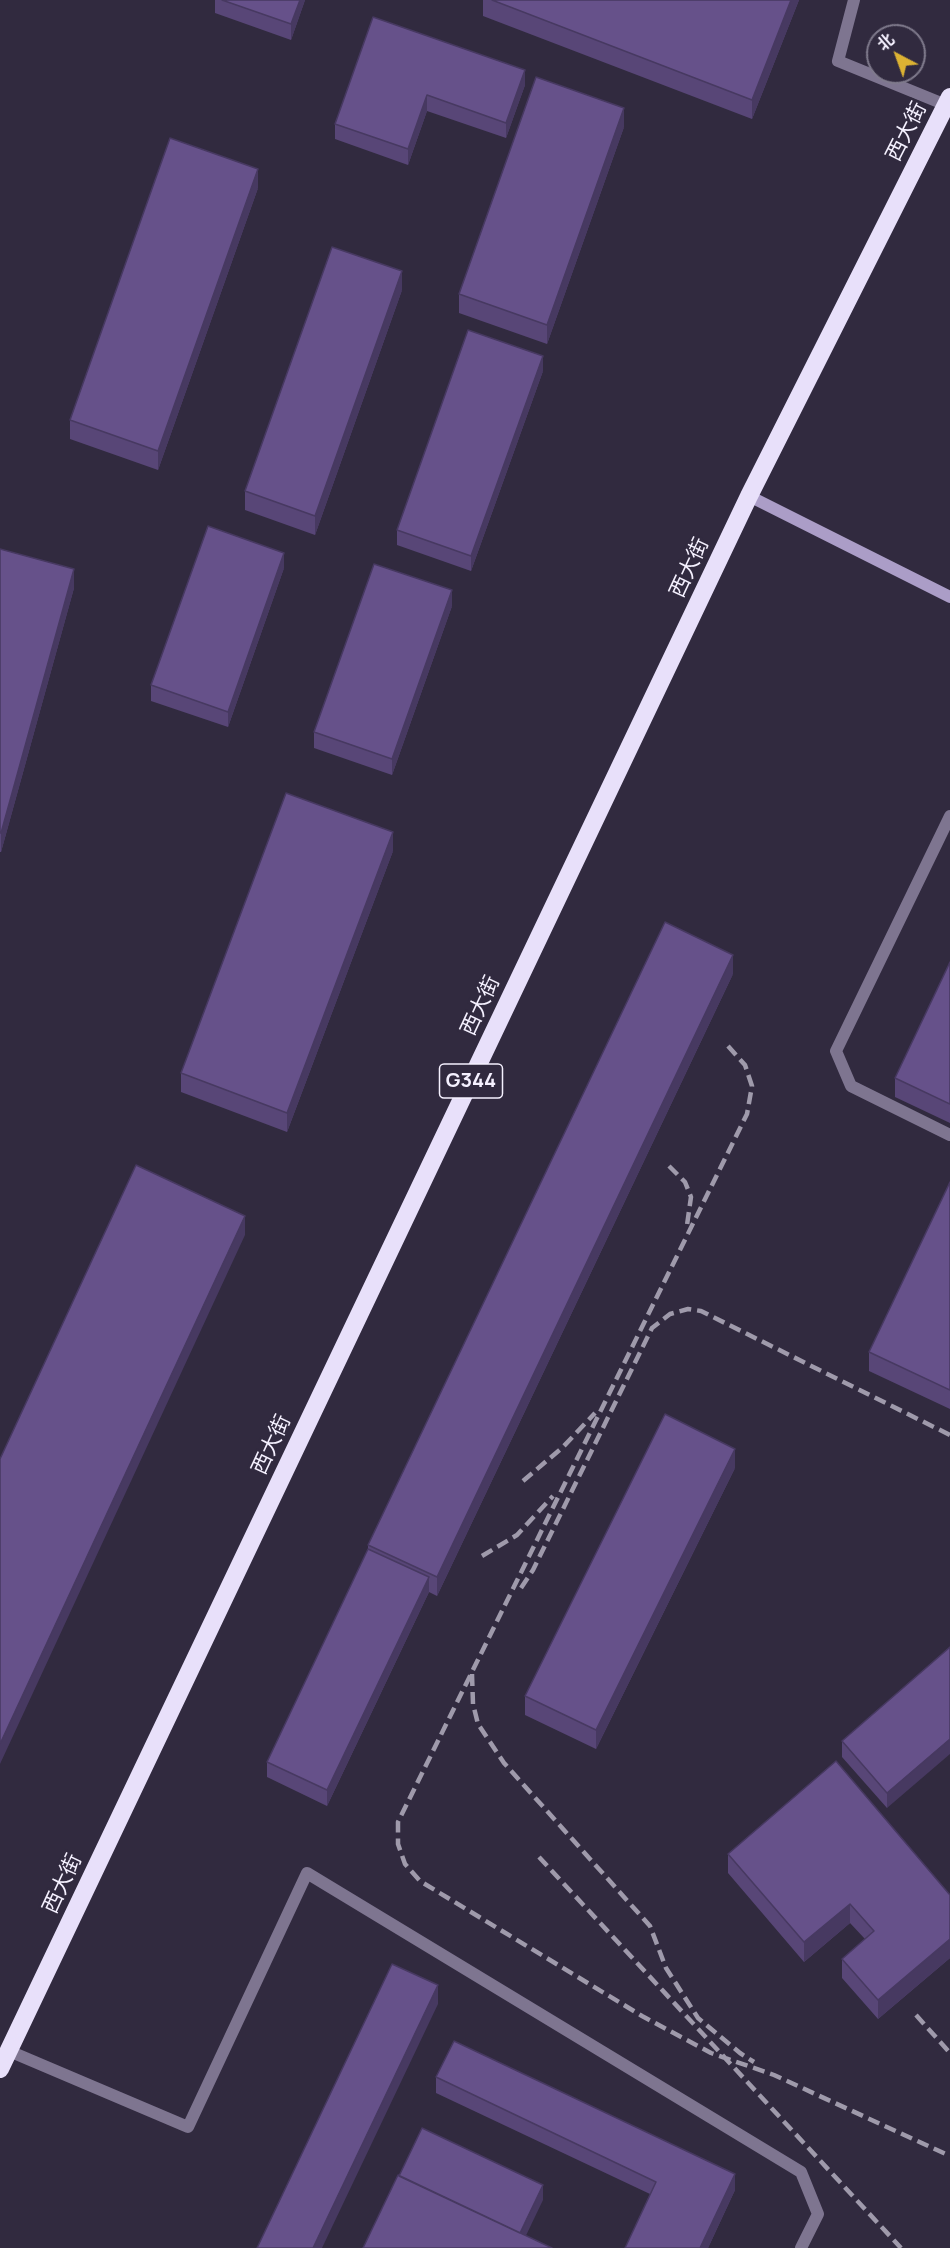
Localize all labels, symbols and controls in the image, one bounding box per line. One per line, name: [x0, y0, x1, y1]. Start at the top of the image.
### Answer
north arrow: [866, 24, 926, 84]
text: 北: [872, 28, 899, 55]
street label: 西大街: [881, 98, 933, 166]
street label: 西大街: [665, 534, 715, 602]
street label: 西大街: [456, 972, 506, 1040]
road number: G344: [440, 1064, 502, 1098]
street label: 西大街: [247, 1411, 297, 1479]
street label: 西大街: [38, 1850, 88, 1918]

